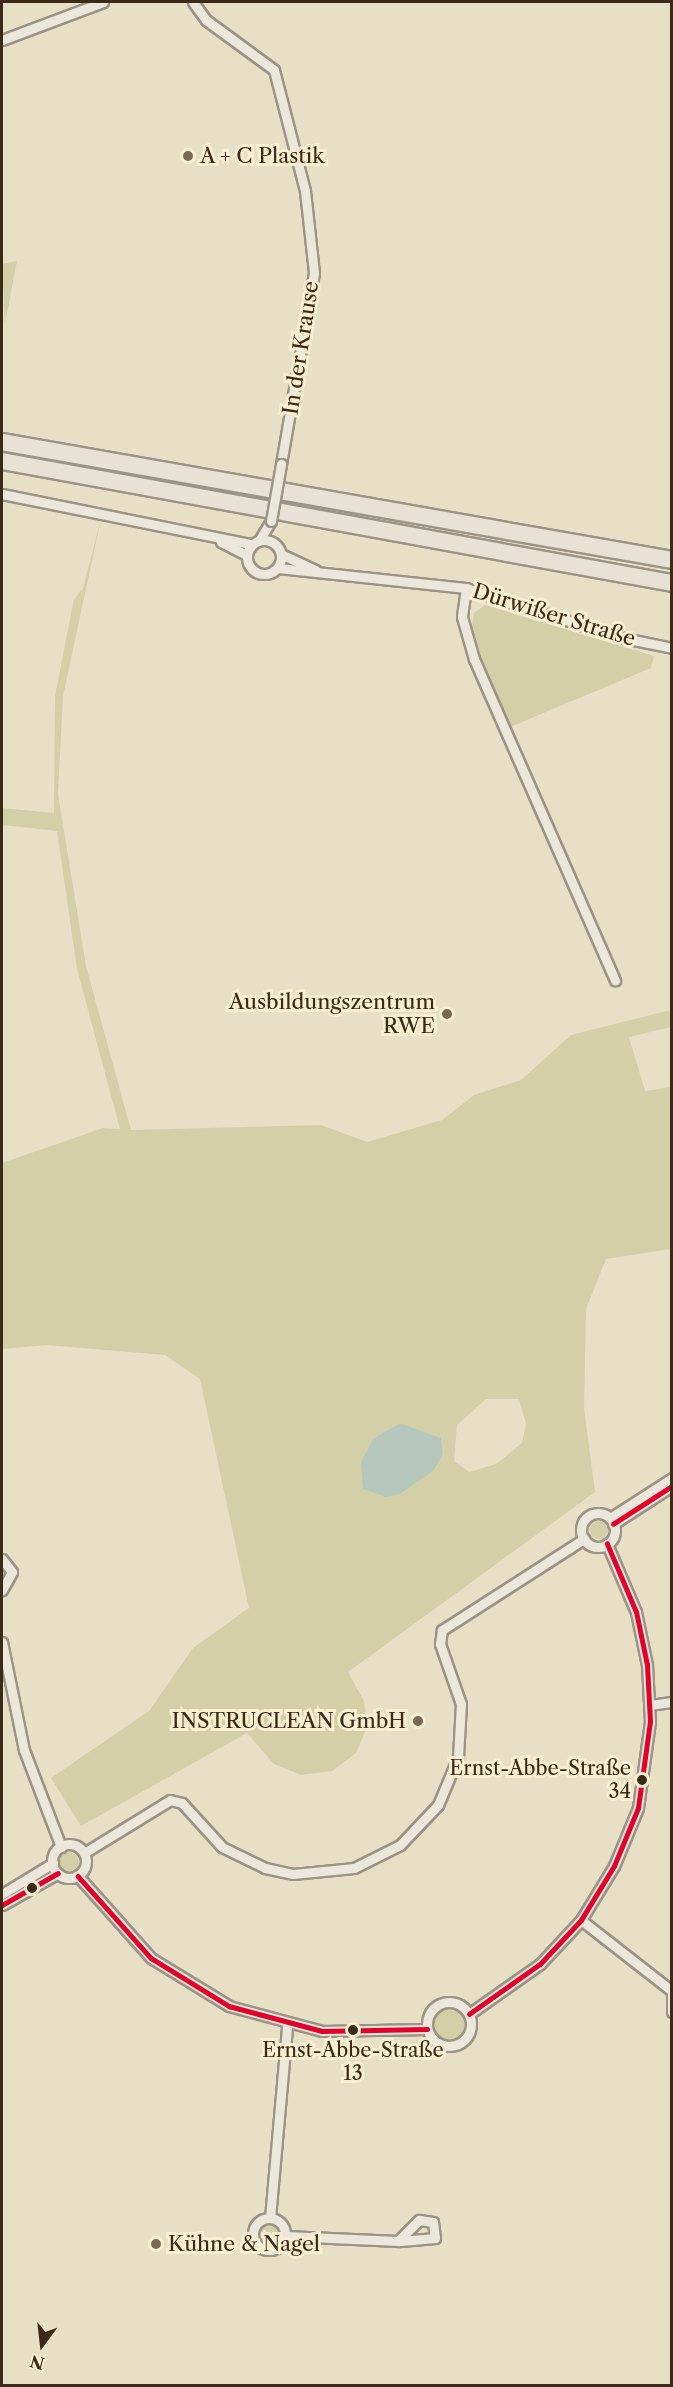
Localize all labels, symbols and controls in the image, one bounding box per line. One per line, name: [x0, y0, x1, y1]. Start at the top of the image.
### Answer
place label: A + C Plastik: [200, 143, 325, 169]
marker: A + C Plastik: [181, 149, 195, 163]
street label: In der Krause: [278, 279, 324, 417]
street label: Dürwißer Straße: [469, 578, 639, 652]
place label: Ausbildungszentrum RWE: [229, 989, 435, 1039]
marker: Ausbildungszentrum RWE: [440, 1007, 454, 1021]
place label: INSTRUCLEAN GmbH: [172, 1708, 406, 1734]
marker: INSTRUCLEAN GmbH: [411, 1714, 425, 1728]
place label: Ernst-Abbe-Straße 34: [450, 1756, 631, 1803]
marker: Ernst-Abbe-Straße 34: [636, 1774, 648, 1786]
unlabelled marker: [26, 1882, 38, 1894]
marker: Ernst-Abbe-Straße 13: [347, 2024, 359, 2036]
place label: Ernst-Abbe-Straße 13: [262, 2039, 444, 2086]
place label: Kühne & Nagel: [168, 2231, 320, 2257]
marker: Kühne & Nagel: [149, 2237, 163, 2251]
north arrow: [12, 2315, 72, 2375]
text: N: [28, 2351, 47, 2374]

